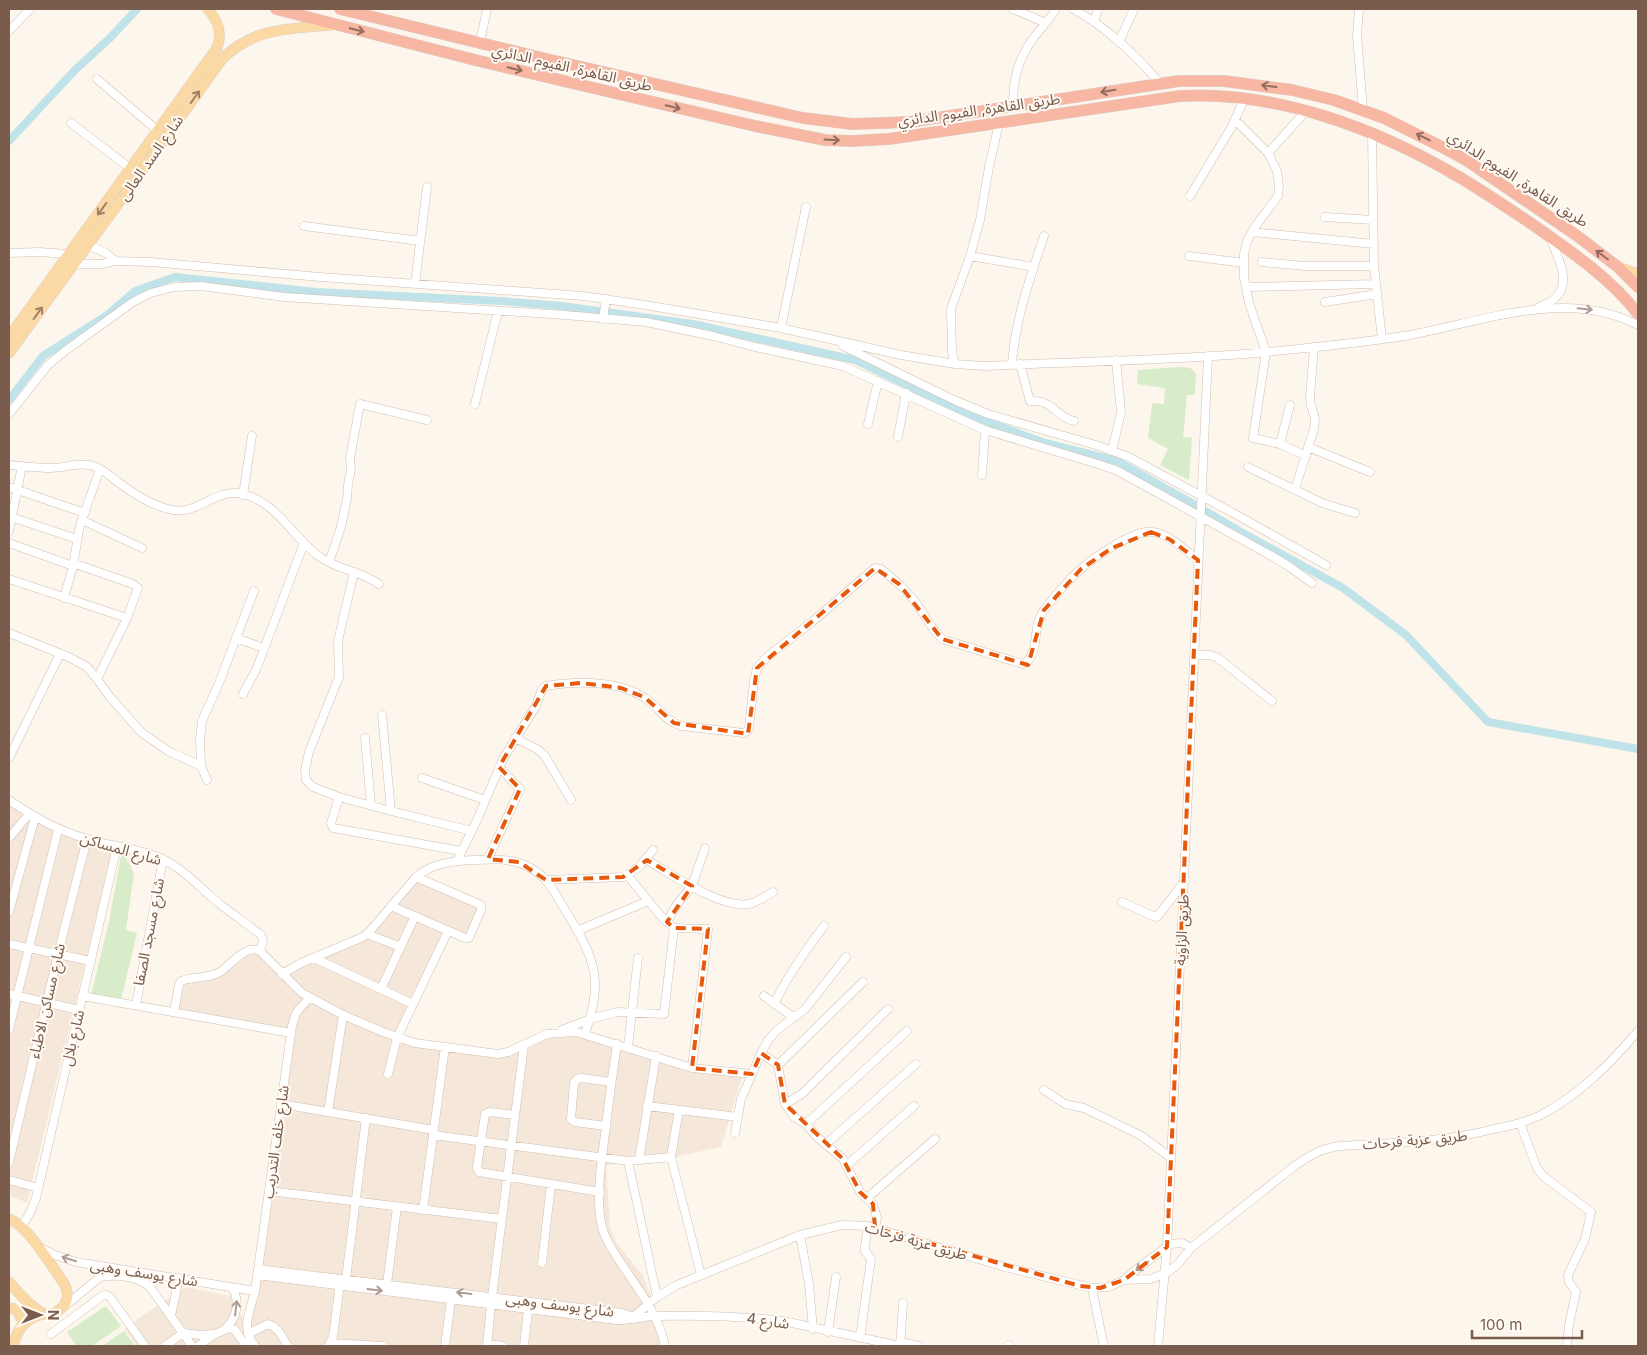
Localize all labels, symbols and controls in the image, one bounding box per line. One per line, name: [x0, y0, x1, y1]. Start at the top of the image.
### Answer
one-way arrow: [349, 26, 365, 36]
street label: طريق القاهرة, الفيوم الدائري: [490, 40, 654, 98]
one-way arrow: [506, 65, 522, 75]
one-way arrow: [1262, 81, 1278, 91]
one-way arrow: [1100, 86, 1116, 96]
street label: طريق القاهرة, الفيوم الدائري: [897, 89, 1062, 133]
one-way arrow: [190, 90, 200, 104]
one-way arrow: [664, 103, 680, 112]
street label: شارع السد العالى: [114, 111, 190, 206]
street label: طريق القاهرة, الفيوم الدائري: [1443, 126, 1592, 233]
one-way arrow: [1416, 132, 1431, 141]
one-way arrow: [824, 136, 840, 145]
one-way arrow: [96, 202, 107, 215]
one-way arrow: [1596, 249, 1609, 260]
one-way arrow: [1577, 304, 1593, 314]
one-way arrow: [33, 306, 43, 320]
street label: شارع المساكن: [77, 828, 164, 872]
street label: شارع مسجد الصفا: [129, 876, 171, 988]
street label: طريق الزاوية: [1170, 894, 1194, 966]
street label: شارع مساكن الاطباء: [24, 941, 72, 1061]
street label: شارع بلال: [57, 1008, 91, 1068]
street label: شارع خلف التدريب: [258, 1084, 296, 1200]
street label: طريق عزبة فرحات: [1362, 1125, 1468, 1155]
street label: طريق عزبة فرحات: [863, 1217, 969, 1265]
one-way arrow: [61, 1254, 77, 1264]
street label: شارع يوسف وهبى: [88, 1255, 200, 1293]
one-way arrow: [1136, 1260, 1149, 1271]
one-way arrow: [366, 1285, 382, 1295]
one-way arrow: [456, 1288, 472, 1298]
street label: شارع يوسف وهبى: [504, 1288, 616, 1324]
north arrow: [15, 1290, 65, 1340]
one-way arrow: [231, 1300, 241, 1316]
street label: شارع 4: [745, 1308, 791, 1336]
scale bar: [1472, 1308, 1582, 1340]
text: N: [45, 1310, 62, 1320]
text: 100 m: [1480, 1315, 1522, 1334]

